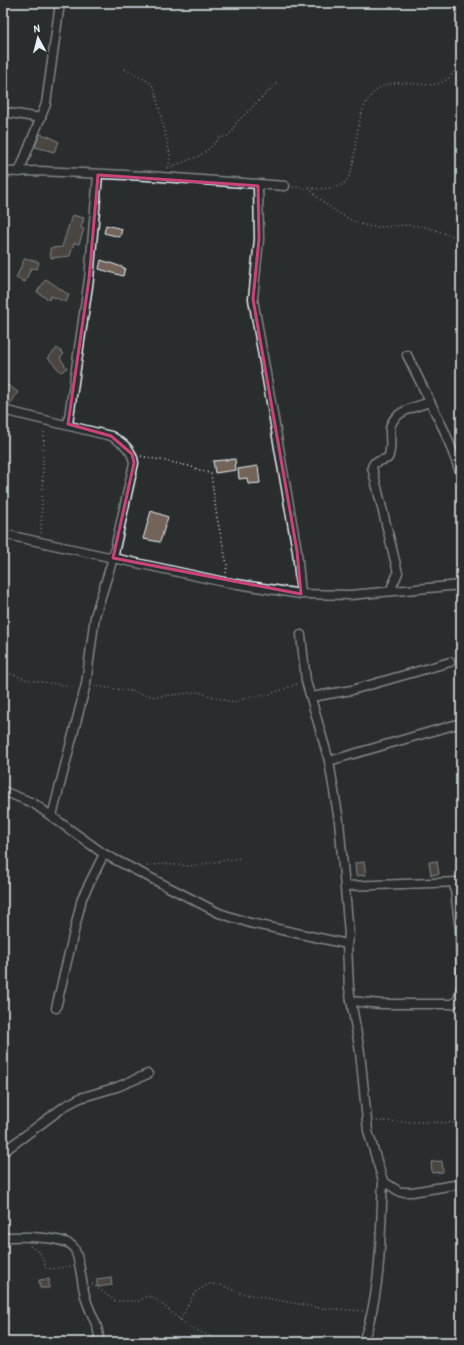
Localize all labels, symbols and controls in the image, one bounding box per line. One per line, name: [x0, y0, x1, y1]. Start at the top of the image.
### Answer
north arrow: [18, 18, 58, 58]
text: N: [33, 21, 41, 35]

